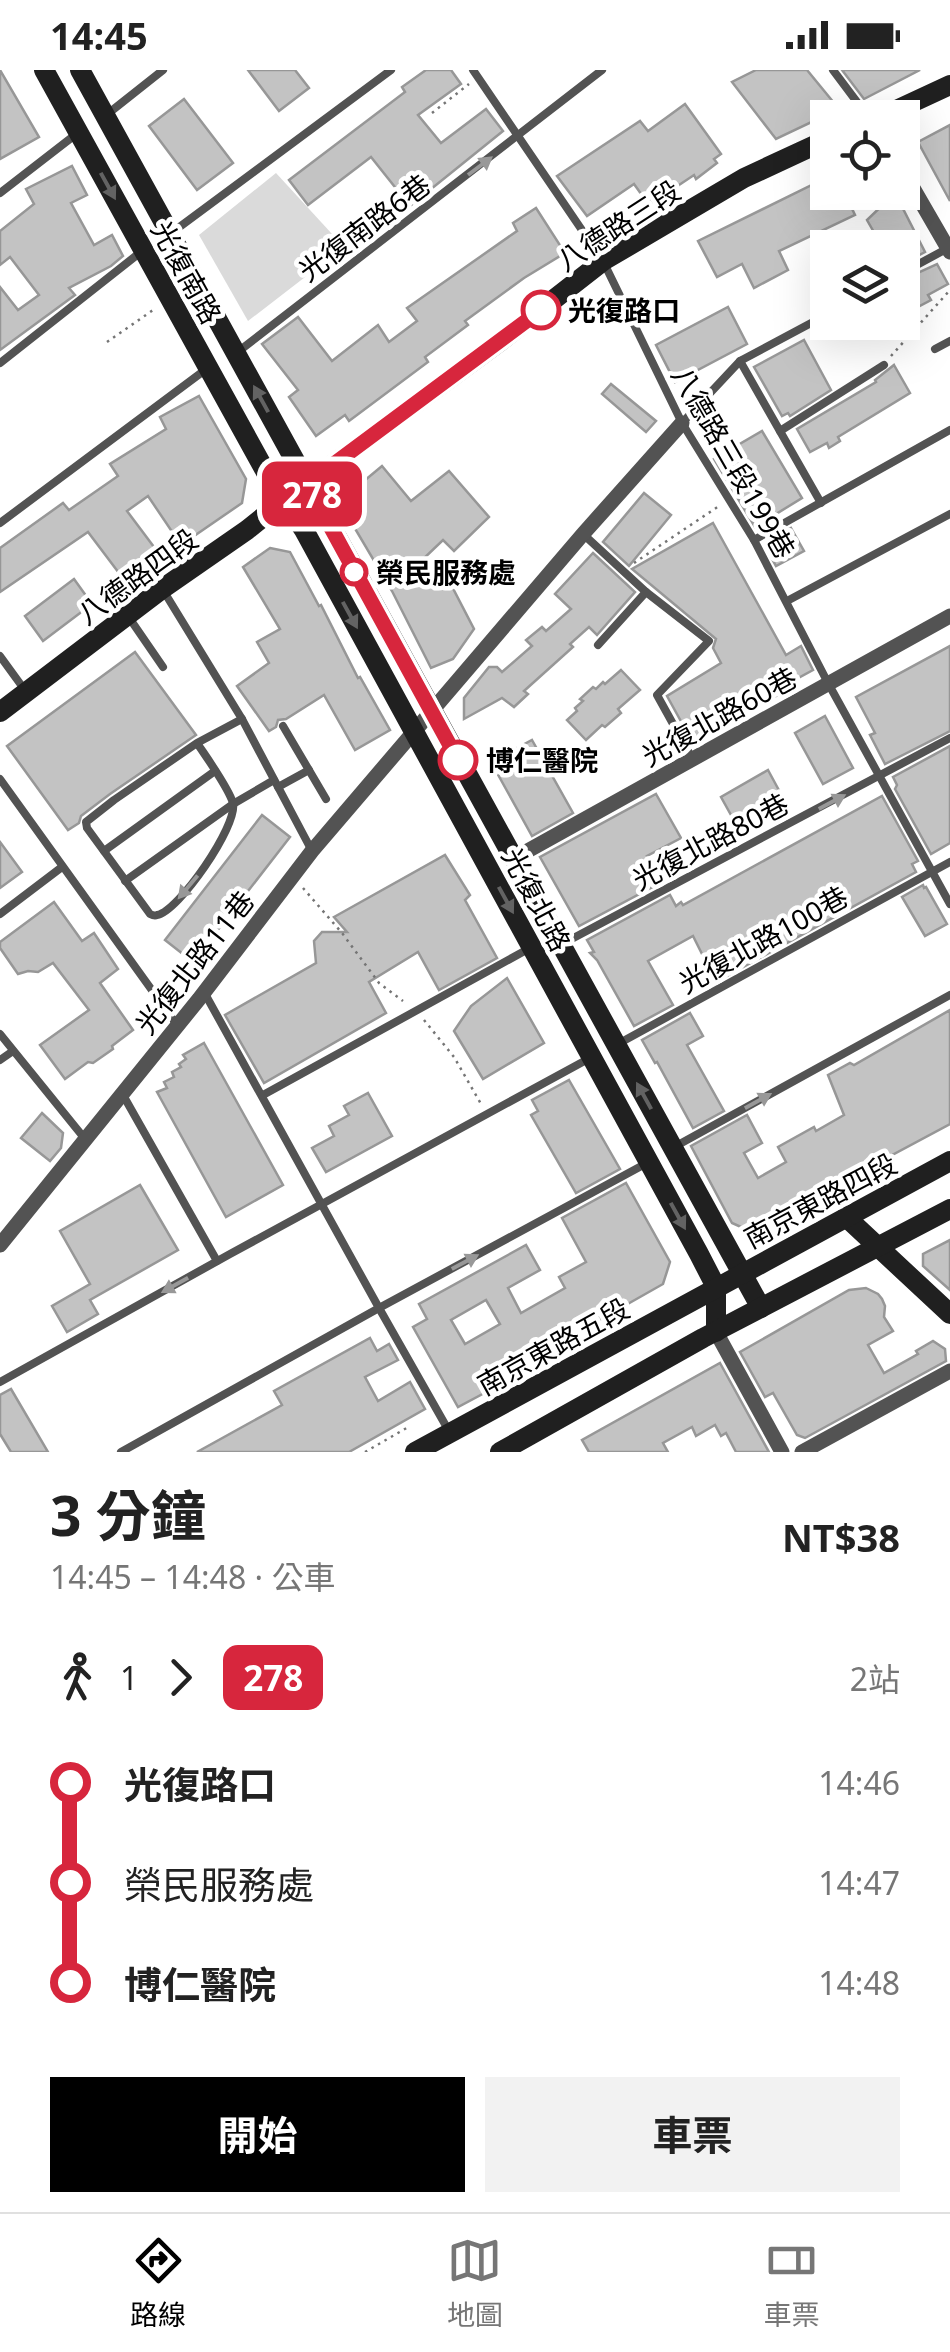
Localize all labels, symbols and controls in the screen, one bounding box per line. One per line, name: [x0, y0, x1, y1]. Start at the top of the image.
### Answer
text: 14:45: [50, 9, 148, 61]
map controls: [810, 100, 920, 340]
button: locate: [810, 100, 920, 210]
one-way arrow: [467, 156, 493, 177]
street label: 光復南路6巷: [290, 165, 438, 289]
street label: 八德路三段: [549, 171, 687, 279]
one-way arrow: [99, 172, 117, 200]
street label: 光復南路: [143, 214, 231, 330]
button: layers: [810, 230, 920, 340]
marker: 光復路口: [522, 291, 560, 329]
place label: 光復路口: [568, 291, 680, 329]
street label: 八德路三段199巷: [664, 359, 804, 565]
one-way arrow: [252, 384, 269, 413]
line badge: 278: [254, 462, 370, 526]
text: 278: [282, 471, 342, 518]
street label: 八德路四段: [69, 519, 205, 633]
place label: 榮民服務處: [376, 553, 516, 591]
marker: 榮民服務處: [341, 559, 367, 585]
one-way arrow: [341, 601, 358, 629]
street label: 光復北路60巷: [635, 658, 803, 774]
marker: 博仁醫院: [439, 741, 477, 779]
place label: 博仁醫院: [486, 741, 598, 779]
street label: 光復北路80巷: [625, 784, 795, 898]
one-way arrow: [818, 794, 847, 811]
street label: 光復北路: [494, 841, 580, 957]
one-way arrow: [177, 874, 199, 899]
street label: 光復北路100巷: [672, 877, 854, 1001]
street label: 光復北路11巷: [126, 883, 262, 1041]
one-way arrow: [497, 886, 514, 915]
one-way arrow: [635, 1082, 652, 1111]
one-way arrow: [743, 1093, 772, 1110]
street label: 南京東路四段: [737, 1144, 903, 1256]
one-way arrow: [670, 1202, 687, 1231]
one-way arrow: [450, 1254, 479, 1271]
one-way arrow: [161, 1275, 189, 1293]
street label: 南京東路五段: [470, 1289, 636, 1403]
text: 3 分鐘: [50, 1477, 206, 1552]
text: NT$38: [782, 1511, 900, 1563]
text: 14:45 – 14:48 · 公車: [50, 1555, 335, 1598]
icon: walk: [50, 1650, 105, 1705]
icon: forward: [153, 1650, 208, 1705]
text: 278: [243, 1654, 303, 1701]
text: 1: [120, 1656, 138, 1699]
text: 2站: [850, 1657, 900, 1700]
text: 光復路口: [124, 1758, 276, 1810]
text: 14:46: [818, 1761, 900, 1804]
text: 榮民服務處: [124, 1858, 314, 1910]
text: 14:47: [818, 1861, 900, 1904]
text: 博仁醫院: [124, 1958, 276, 2010]
text: 14:48: [818, 1961, 900, 2004]
button: 開始: [50, 2077, 465, 2192]
button: 車票: [485, 2077, 900, 2192]
tab: 路線: [130, 2233, 186, 2333]
tab: 地圖: [447, 2233, 503, 2333]
tab: 車票: [764, 2233, 820, 2333]

